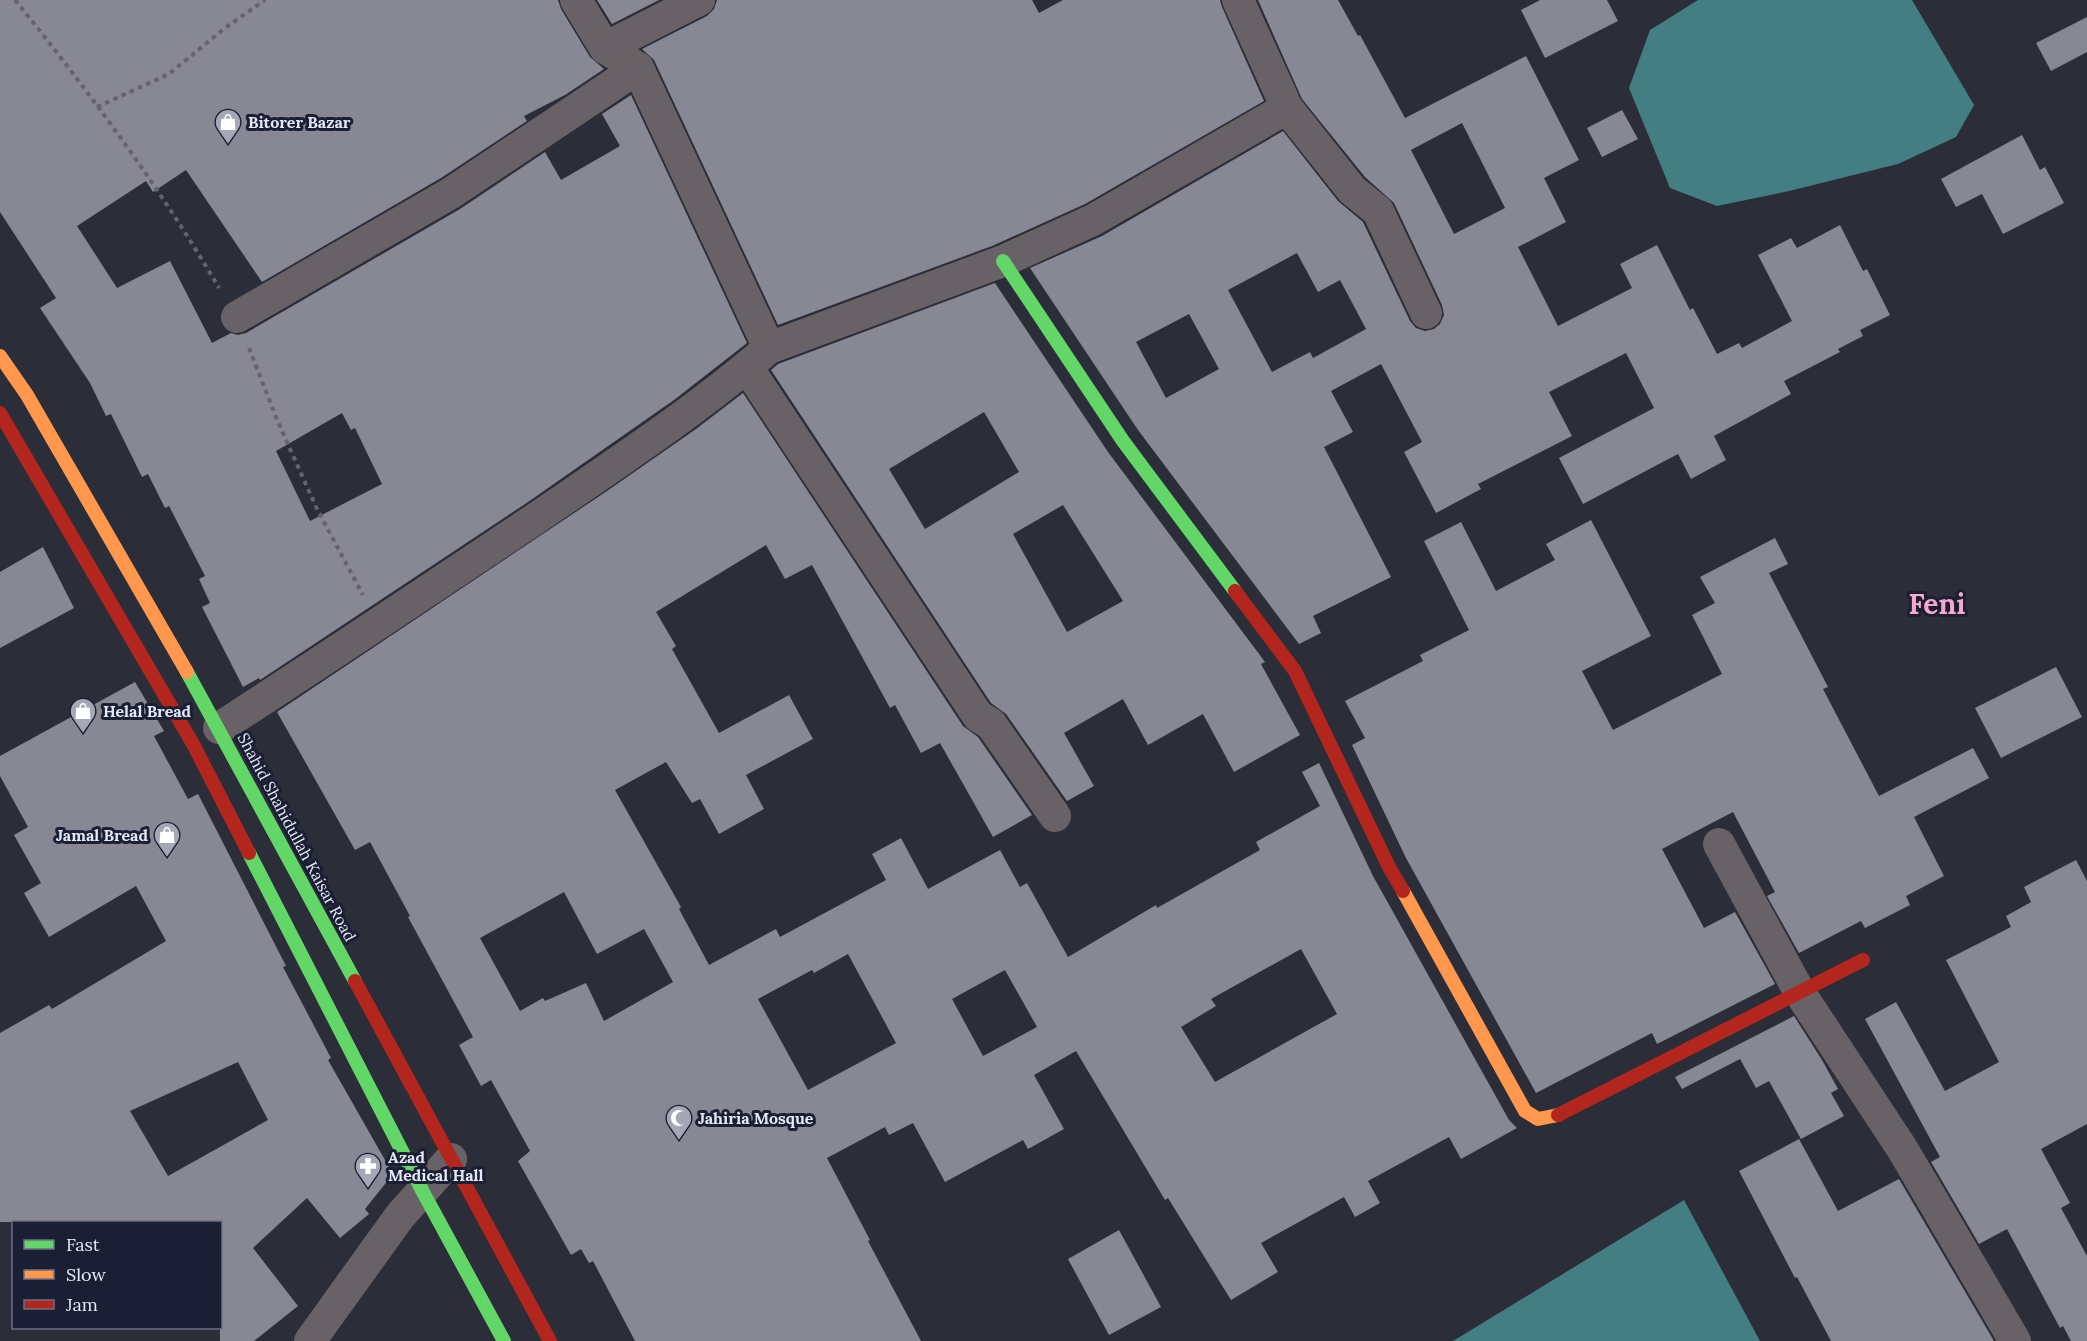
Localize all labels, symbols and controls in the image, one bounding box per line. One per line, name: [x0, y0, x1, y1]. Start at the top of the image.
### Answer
shop icon: Bitorer Bazar: [213, 107, 243, 145]
place label: Bitorer Bazar: [248, 112, 351, 132]
district label: Feni: [1909, 586, 1965, 622]
shop icon: Helal Bread: [68, 696, 98, 734]
place label: Helal Bread: [103, 701, 192, 721]
street label: Shahid Shahidullah Kaisar Road: [233, 729, 361, 945]
shop icon: Jamal Bread: [152, 820, 182, 858]
place label: Jamal Bread: [56, 825, 148, 845]
mosque icon: Jahiria Mosque: [664, 1103, 694, 1141]
place label: Jahiria Mosque: [698, 1108, 814, 1128]
place label: Azad Medical Hall: [388, 1147, 484, 1185]
pharmacy icon: Azad Medical Hall: [353, 1151, 383, 1189]
legend: [12, 1221, 222, 1329]
text: Fast: [66, 1233, 100, 1256]
text: Slow: [66, 1263, 106, 1286]
text: Jam: [65, 1293, 98, 1316]

